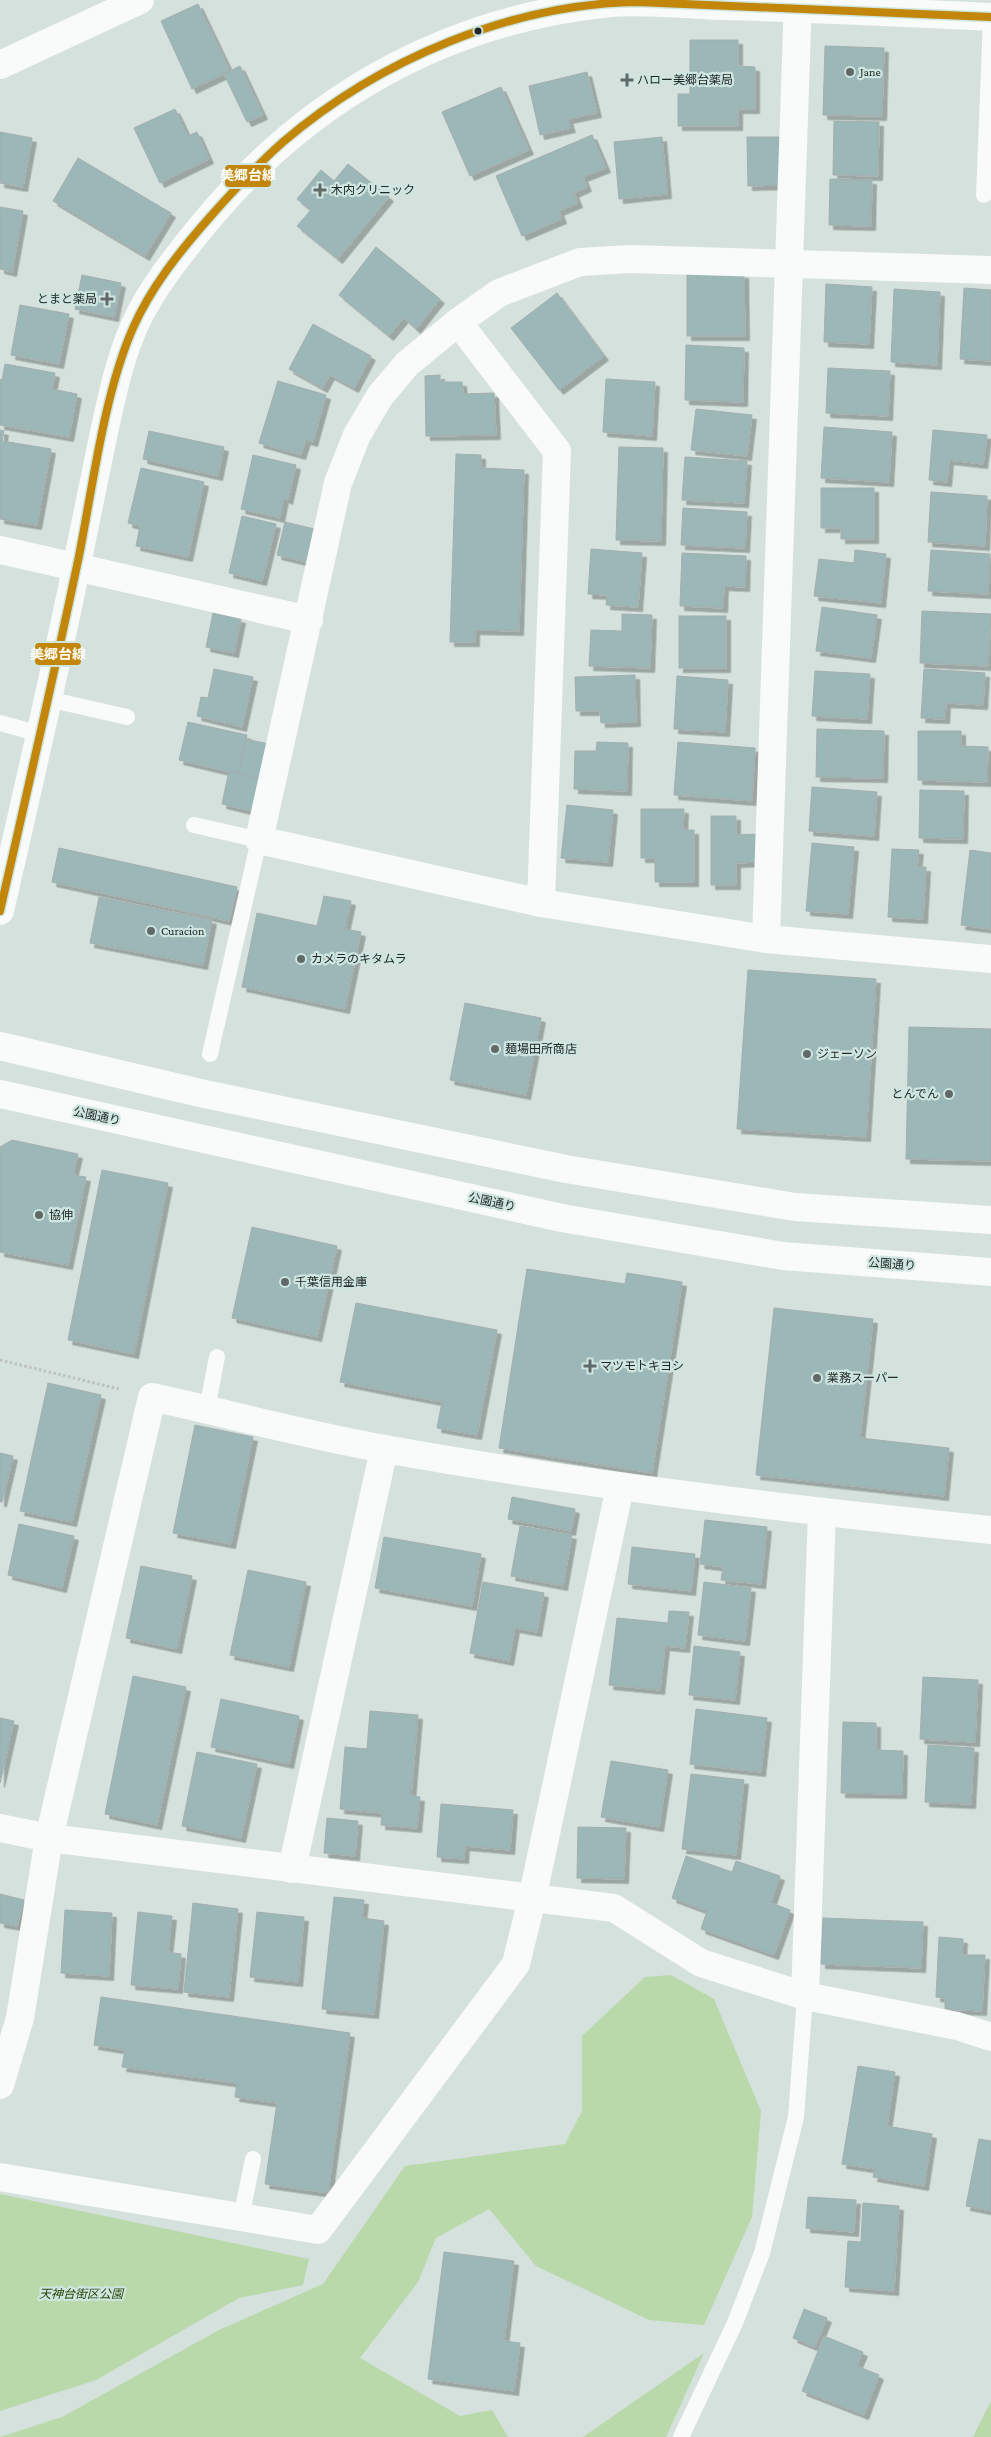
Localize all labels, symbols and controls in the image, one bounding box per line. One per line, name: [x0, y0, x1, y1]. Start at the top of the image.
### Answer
unlabelled marker: [473, 26, 483, 36]
place label: Jane: [859, 65, 881, 79]
marker: Jane: [844, 66, 856, 78]
place label: ハロー美郷台薬局: [637, 73, 733, 87]
marker: ハロー美郷台薬局: [621, 74, 633, 86]
line badge: 美郷台線: [224, 164, 272, 188]
text: 美郷台線: [220, 167, 276, 183]
marker: 木内クリニック: [313, 183, 327, 197]
place label: 木内クリニック: [331, 183, 415, 197]
place label: とまと薬局: [37, 292, 97, 306]
marker: とまと薬局: [101, 293, 113, 305]
line badge: 美郷台線: [34, 642, 82, 666]
text: 美郷台線: [30, 646, 86, 662]
place label: Curacion: [161, 924, 205, 938]
marker: Curacion: [145, 925, 157, 937]
place label: カメラのキタムラ: [311, 952, 406, 966]
marker: カメラのキタムラ: [295, 953, 307, 965]
place label: 麺場田所商店: [505, 1042, 577, 1056]
marker: 麺場田所商店: [489, 1043, 501, 1055]
place label: ジェーソン: [817, 1047, 877, 1061]
marker: ジェーソン: [801, 1048, 813, 1060]
place label: とんでん: [892, 1087, 939, 1101]
marker: とんでん: [943, 1088, 955, 1100]
street label: 公園通り: [72, 1104, 122, 1128]
street label: 公園通り: [467, 1190, 517, 1214]
place label: 協伸: [49, 1208, 73, 1222]
marker: 協伸: [33, 1209, 45, 1221]
street label: 公園通り: [868, 1255, 916, 1273]
place label: 千葉信用金庫: [295, 1275, 367, 1289]
marker: 千葉信用金庫: [279, 1276, 291, 1288]
place label: マツモトキヨシ: [600, 1359, 684, 1373]
marker: マツモトキヨシ: [584, 1360, 596, 1372]
place label: 業務スーパー: [827, 1371, 899, 1385]
marker: 業務スーパー: [811, 1372, 823, 1384]
park label: 天神台街区公園: [39, 2287, 125, 2301]

